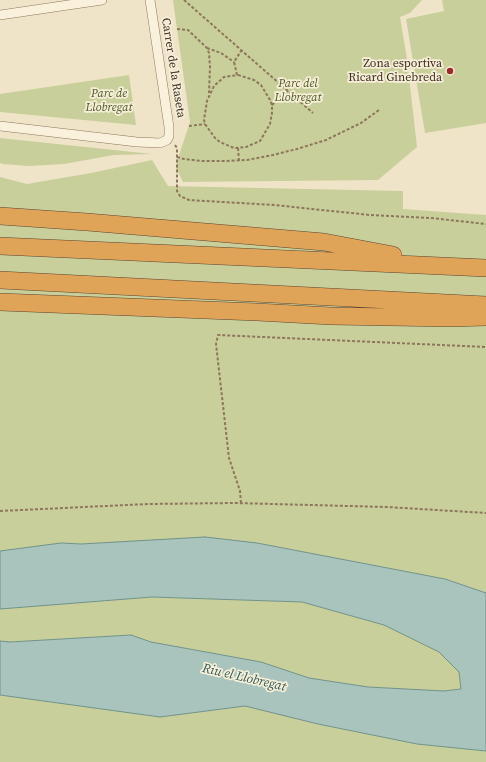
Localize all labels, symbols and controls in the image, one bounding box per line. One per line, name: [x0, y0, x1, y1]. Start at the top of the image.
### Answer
street label: Carrer de la Raseta: [158, 17, 188, 119]
place label: Zona esportiva Ricard Ginebreda: [348, 57, 442, 85]
marker: Zona esportiva Ricard Ginebreda: [445, 66, 455, 76]
park label: Parc del Llobregat: [275, 77, 321, 105]
park label: Parc de Llobregat: [86, 87, 132, 115]
water label: Riu el Llobregat: [201, 661, 287, 695]

